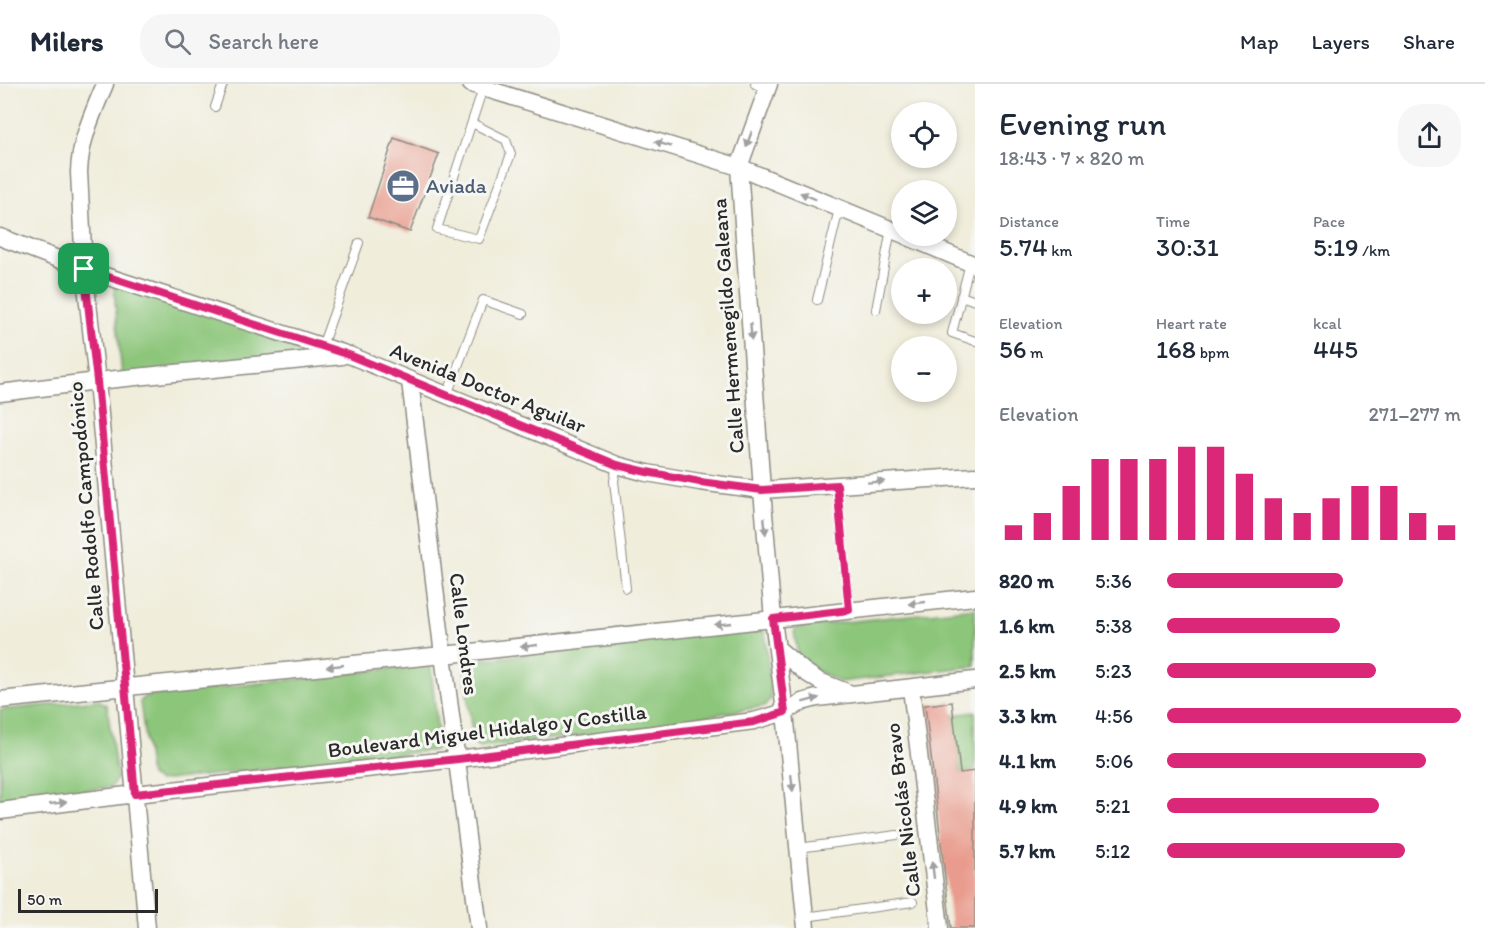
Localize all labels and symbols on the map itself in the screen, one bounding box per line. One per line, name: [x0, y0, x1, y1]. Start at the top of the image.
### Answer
one-way arrow: [744, 130, 754, 148]
one-way arrow: [654, 139, 672, 148]
office icon: Aviada: [385, 168, 421, 204]
place label: Aviada: [426, 173, 487, 198]
one-way arrow: [799, 191, 817, 201]
street label: Calle Hermenegildo Galeana: [706, 198, 749, 454]
pin: [58, 243, 109, 294]
one-way arrow: [746, 322, 756, 341]
street label: Avenida Doctor Aguilar: [387, 337, 590, 438]
street label: Calle Rodolfo Campodónico: [62, 380, 109, 632]
one-way arrow: [867, 478, 886, 487]
one-way arrow: [760, 517, 770, 536]
street label: Calle Londres: [445, 571, 484, 697]
one-way arrow: [907, 598, 926, 608]
one-way arrow: [713, 619, 732, 629]
one-way arrow: [520, 641, 539, 650]
one-way arrow: [326, 661, 345, 671]
one-way arrow: [802, 695, 820, 705]
street label: Boulevard Miguel Hidalgo y Costilla: [326, 699, 648, 762]
street label: Calle Nicolás Bravo: [879, 722, 926, 899]
one-way arrow: [787, 773, 797, 792]
one-way arrow: [49, 799, 68, 808]
one-way arrow: [928, 860, 937, 879]
scale bar: [18, 886, 158, 914]

